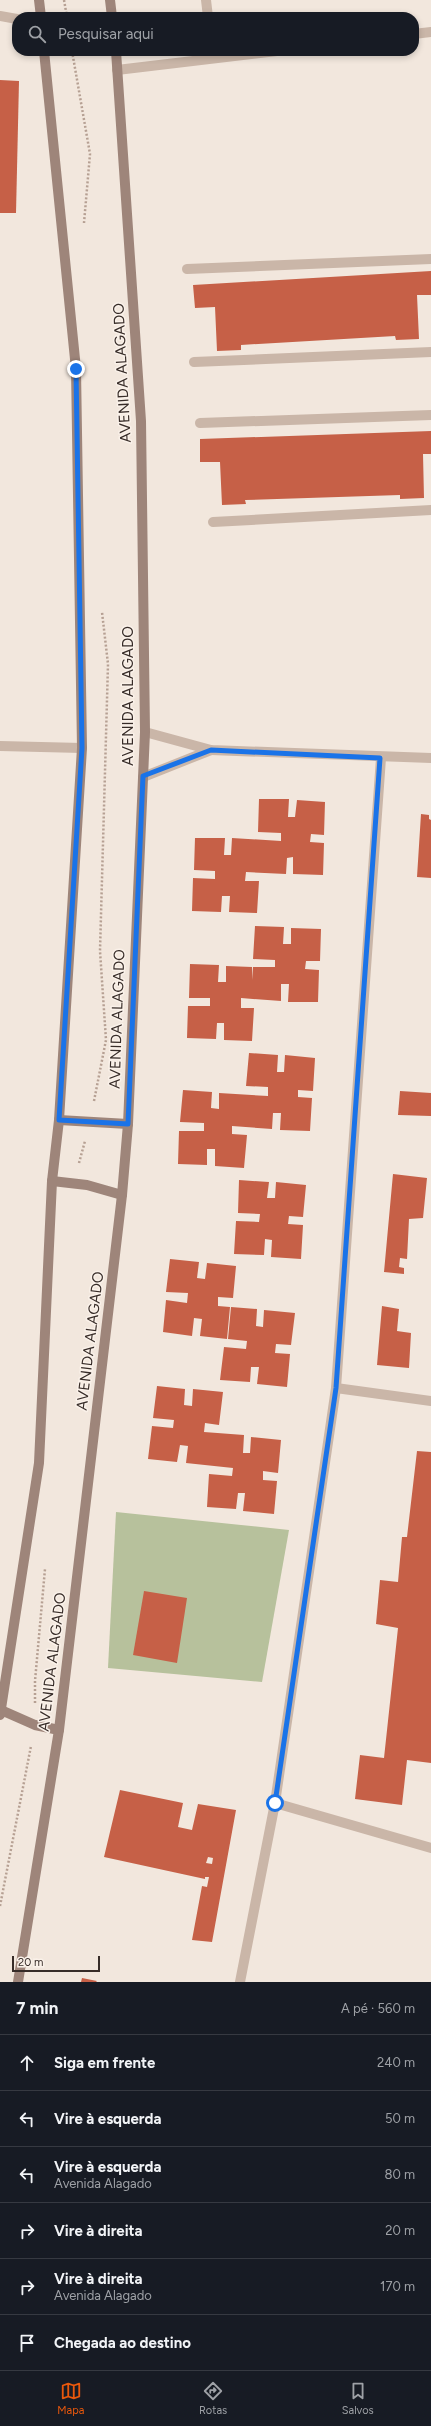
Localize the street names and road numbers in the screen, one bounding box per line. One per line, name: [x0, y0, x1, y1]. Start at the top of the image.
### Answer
street label: AVENIDA ALAGADO: [109, 303, 135, 443]
street label: AVENIDA ALAGADO: [119, 626, 137, 766]
street label: AVENIDA ALAGADO: [106, 949, 128, 1089]
street label: AVENIDA ALAGADO: [73, 1271, 107, 1411]
street label: AVENIDA ALAGADO: [35, 1592, 69, 1732]

